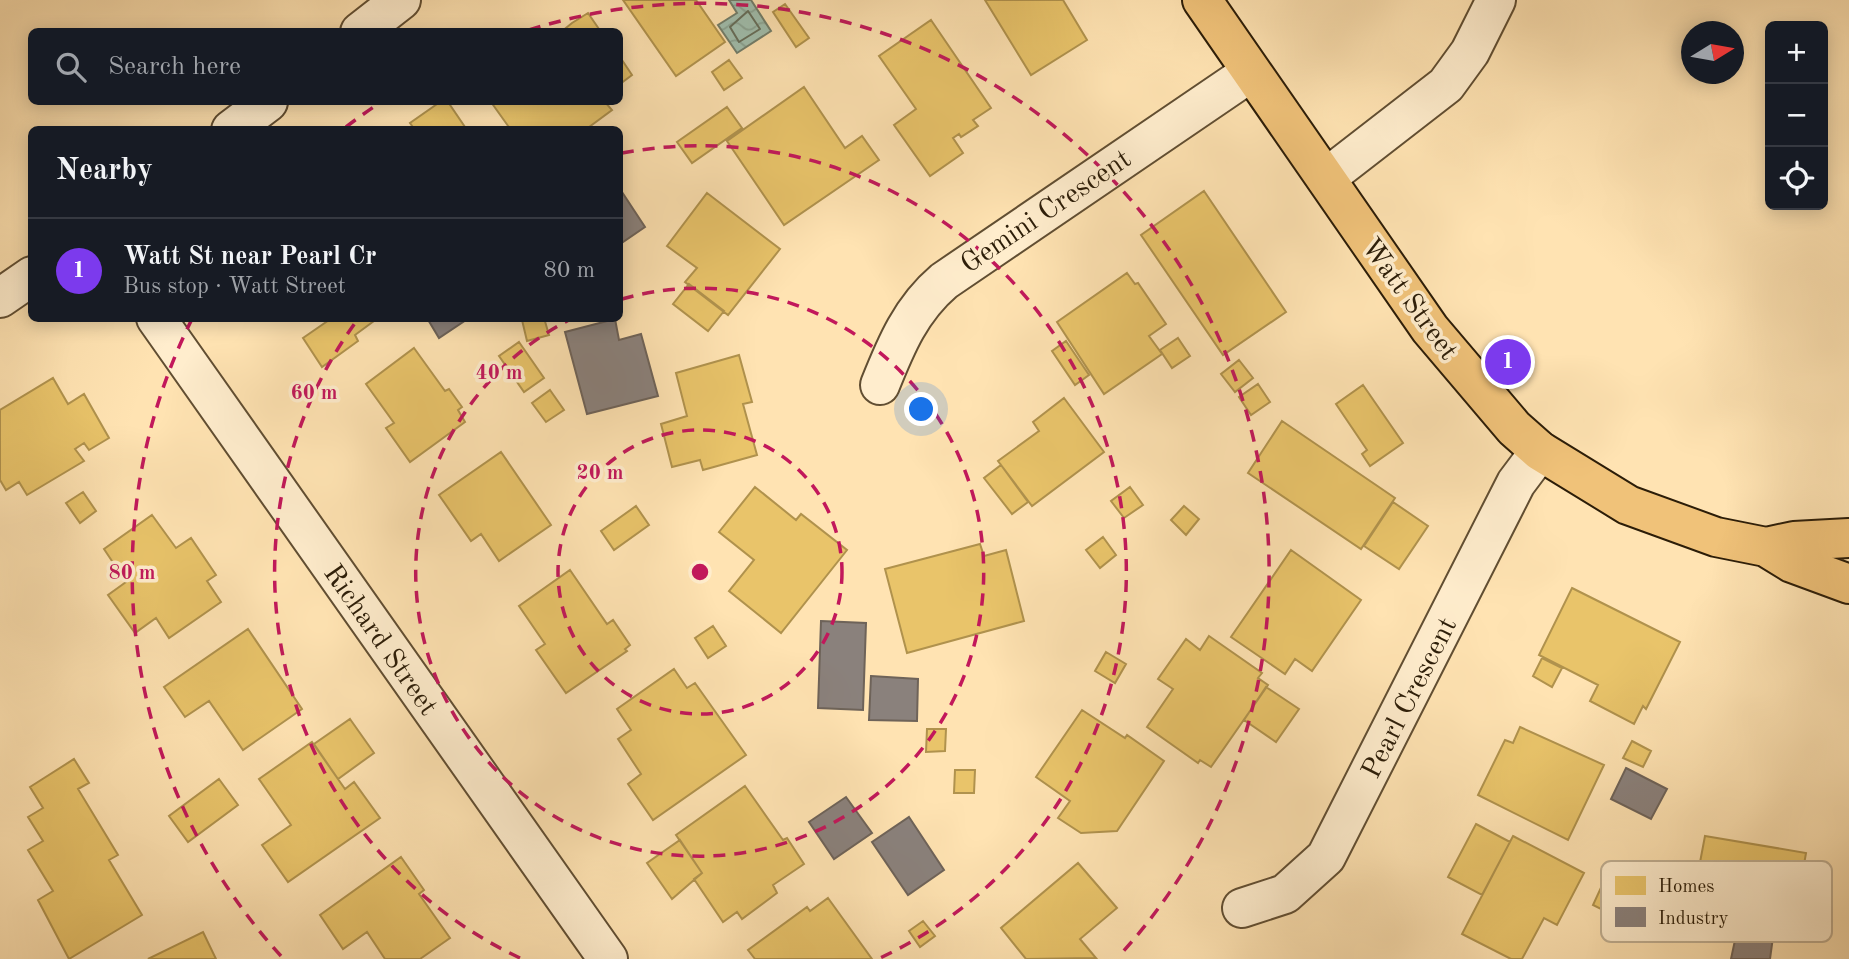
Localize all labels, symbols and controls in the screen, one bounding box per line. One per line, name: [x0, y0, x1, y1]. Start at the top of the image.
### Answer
north arrow: [1681, 21, 1744, 84]
map controls: [1765, 21, 1828, 210]
button: +: [1765, 21, 1828, 84]
search box: [28, 28, 623, 105]
icon: search: [52, 48, 90, 86]
text: Search here: [108, 54, 241, 80]
button: −: [1765, 84, 1828, 147]
street label: Gemini Crescent: [957, 145, 1137, 280]
button: locate: [1765, 147, 1828, 210]
text: Nearby: [56, 156, 153, 186]
street label: Watt Street: [1355, 234, 1462, 366]
text: Watt St near Pearl Cr: [123, 244, 377, 270]
text: 1: [72, 259, 86, 282]
text: 80 m: [544, 259, 595, 282]
text: Bus stop · Watt Street: [123, 275, 346, 298]
pin: 1: [1485, 336, 1531, 388]
text: 40 m: [475, 363, 523, 384]
text: 60 m: [290, 383, 338, 404]
your location: [904, 392, 938, 426]
text: 20 m: [576, 463, 624, 484]
street label: Richard Street: [317, 560, 442, 721]
centre of rings: [688, 560, 712, 584]
text: 80 m: [108, 563, 156, 584]
street label: Pearl Crescent: [1358, 613, 1463, 783]
legend: [1601, 861, 1832, 942]
text: Homes: [1658, 878, 1714, 897]
text: Industry: [1658, 910, 1729, 929]

